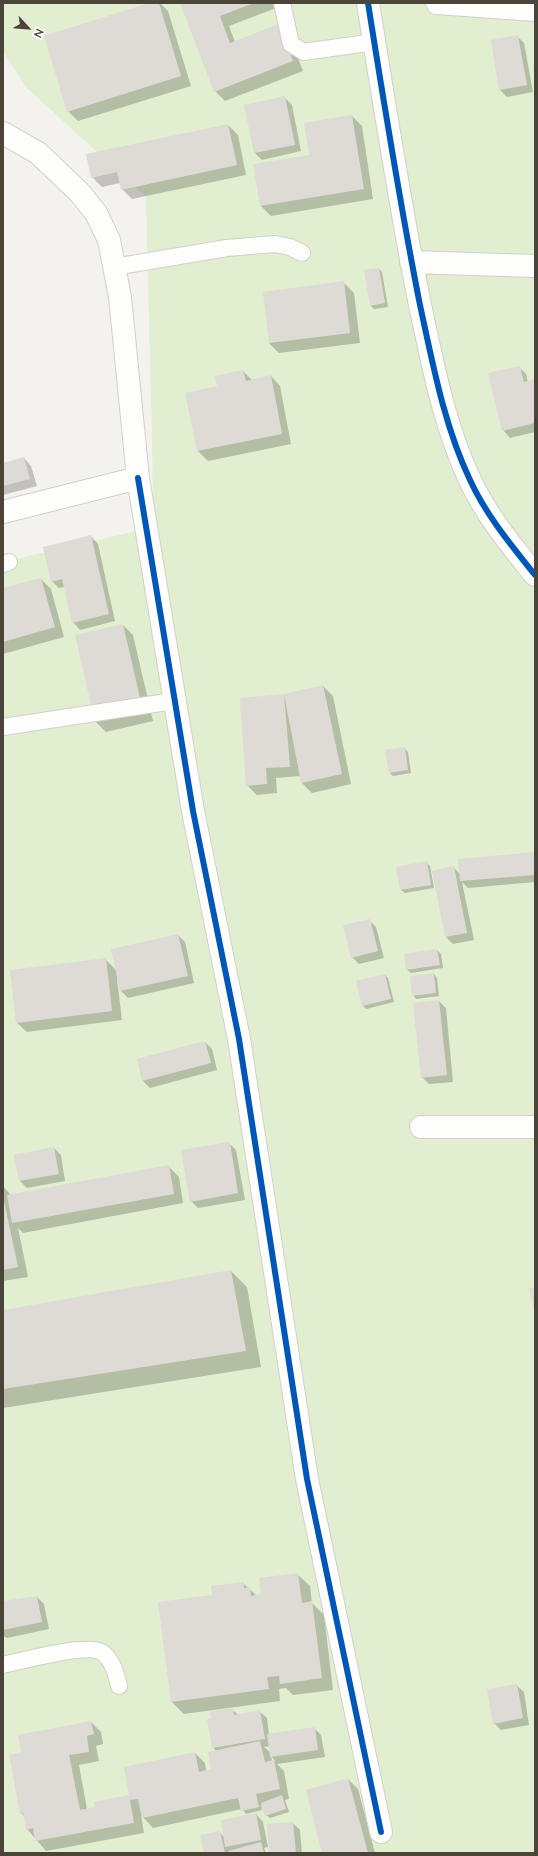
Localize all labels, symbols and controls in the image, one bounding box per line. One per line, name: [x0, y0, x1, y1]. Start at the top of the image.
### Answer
north arrow: [8, 8, 48, 48]
text: N: [32, 27, 47, 40]

